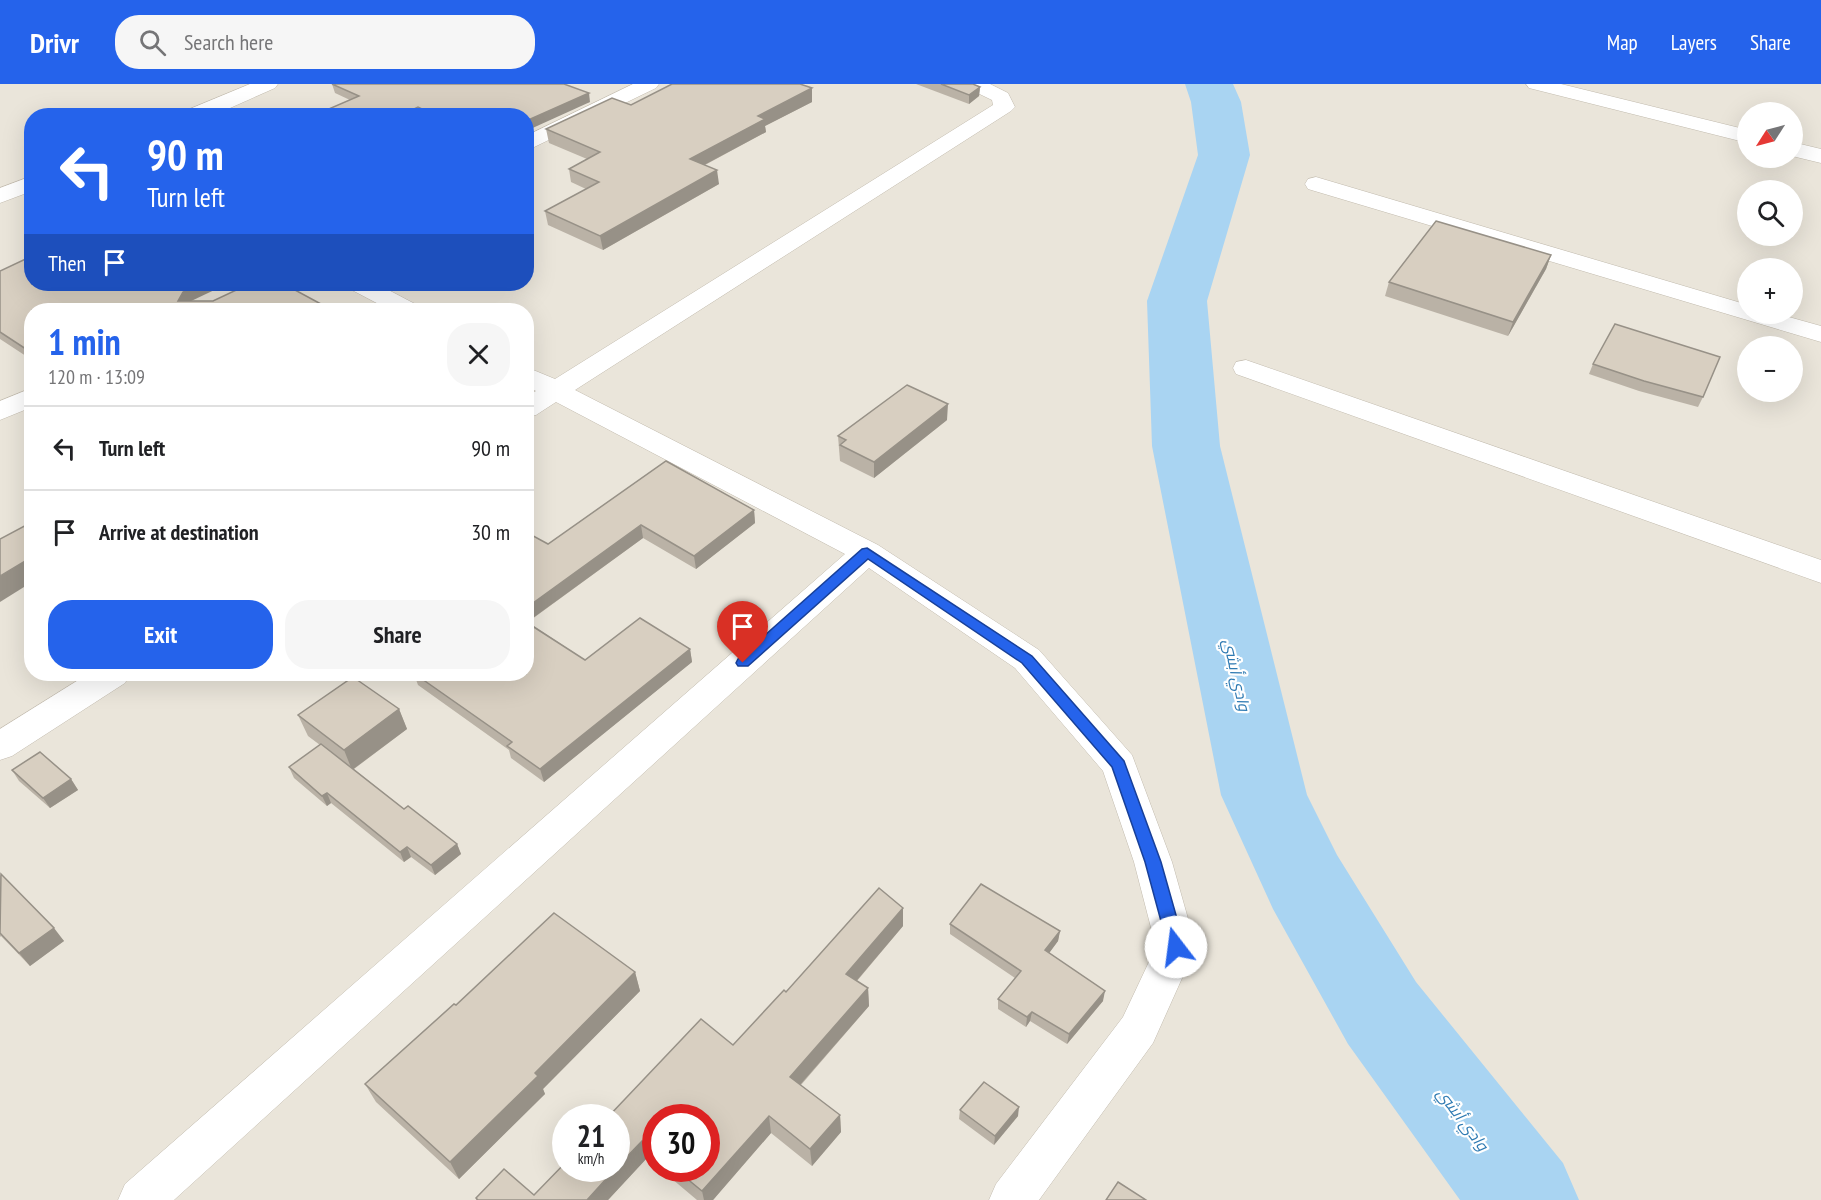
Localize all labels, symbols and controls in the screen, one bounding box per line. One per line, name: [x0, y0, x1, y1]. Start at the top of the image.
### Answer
search box: [115, 15, 535, 69]
text: Drivr: [30, 24, 79, 61]
icon: search: [136, 26, 169, 59]
text: Search here: [184, 28, 273, 56]
text: Map: [1607, 29, 1638, 56]
text: Layers: [1671, 29, 1717, 56]
text: Share: [1750, 29, 1791, 56]
north arrow: [1737, 102, 1803, 168]
map controls: [1737, 102, 1803, 402]
text: 90 m: [147, 127, 224, 182]
icon: left: [48, 132, 126, 210]
text: Turn left: [147, 180, 225, 214]
button: search: [1737, 180, 1803, 246]
icon: arrive: [98, 246, 131, 279]
text: Then: [48, 249, 86, 277]
button: +: [1737, 258, 1803, 324]
text: 1 min: [48, 318, 121, 365]
button: close: [447, 323, 510, 386]
button: −: [1737, 336, 1803, 402]
text: 120 m · 13:09: [48, 364, 145, 390]
icon: left: [48, 432, 81, 465]
text: Turn left: [99, 434, 165, 462]
text: 90 m: [471, 434, 510, 462]
icon: arrive: [48, 516, 81, 549]
text: Arrive at destination: [99, 518, 259, 546]
text: 30 m: [471, 518, 510, 546]
button: Exit: [48, 600, 273, 669]
button: Share: [285, 600, 510, 669]
pin: [717, 601, 768, 663]
icon: arrive: [726, 610, 759, 643]
water label: وادي أبشي: [1216, 637, 1255, 715]
position arrow: [1144, 915, 1208, 979]
water label: وادي أبشي: [1431, 1084, 1494, 1157]
speed limit sign: 30: [642, 1104, 720, 1182]
text: 21: [577, 1116, 605, 1155]
text: km/h: [578, 1149, 604, 1168]

